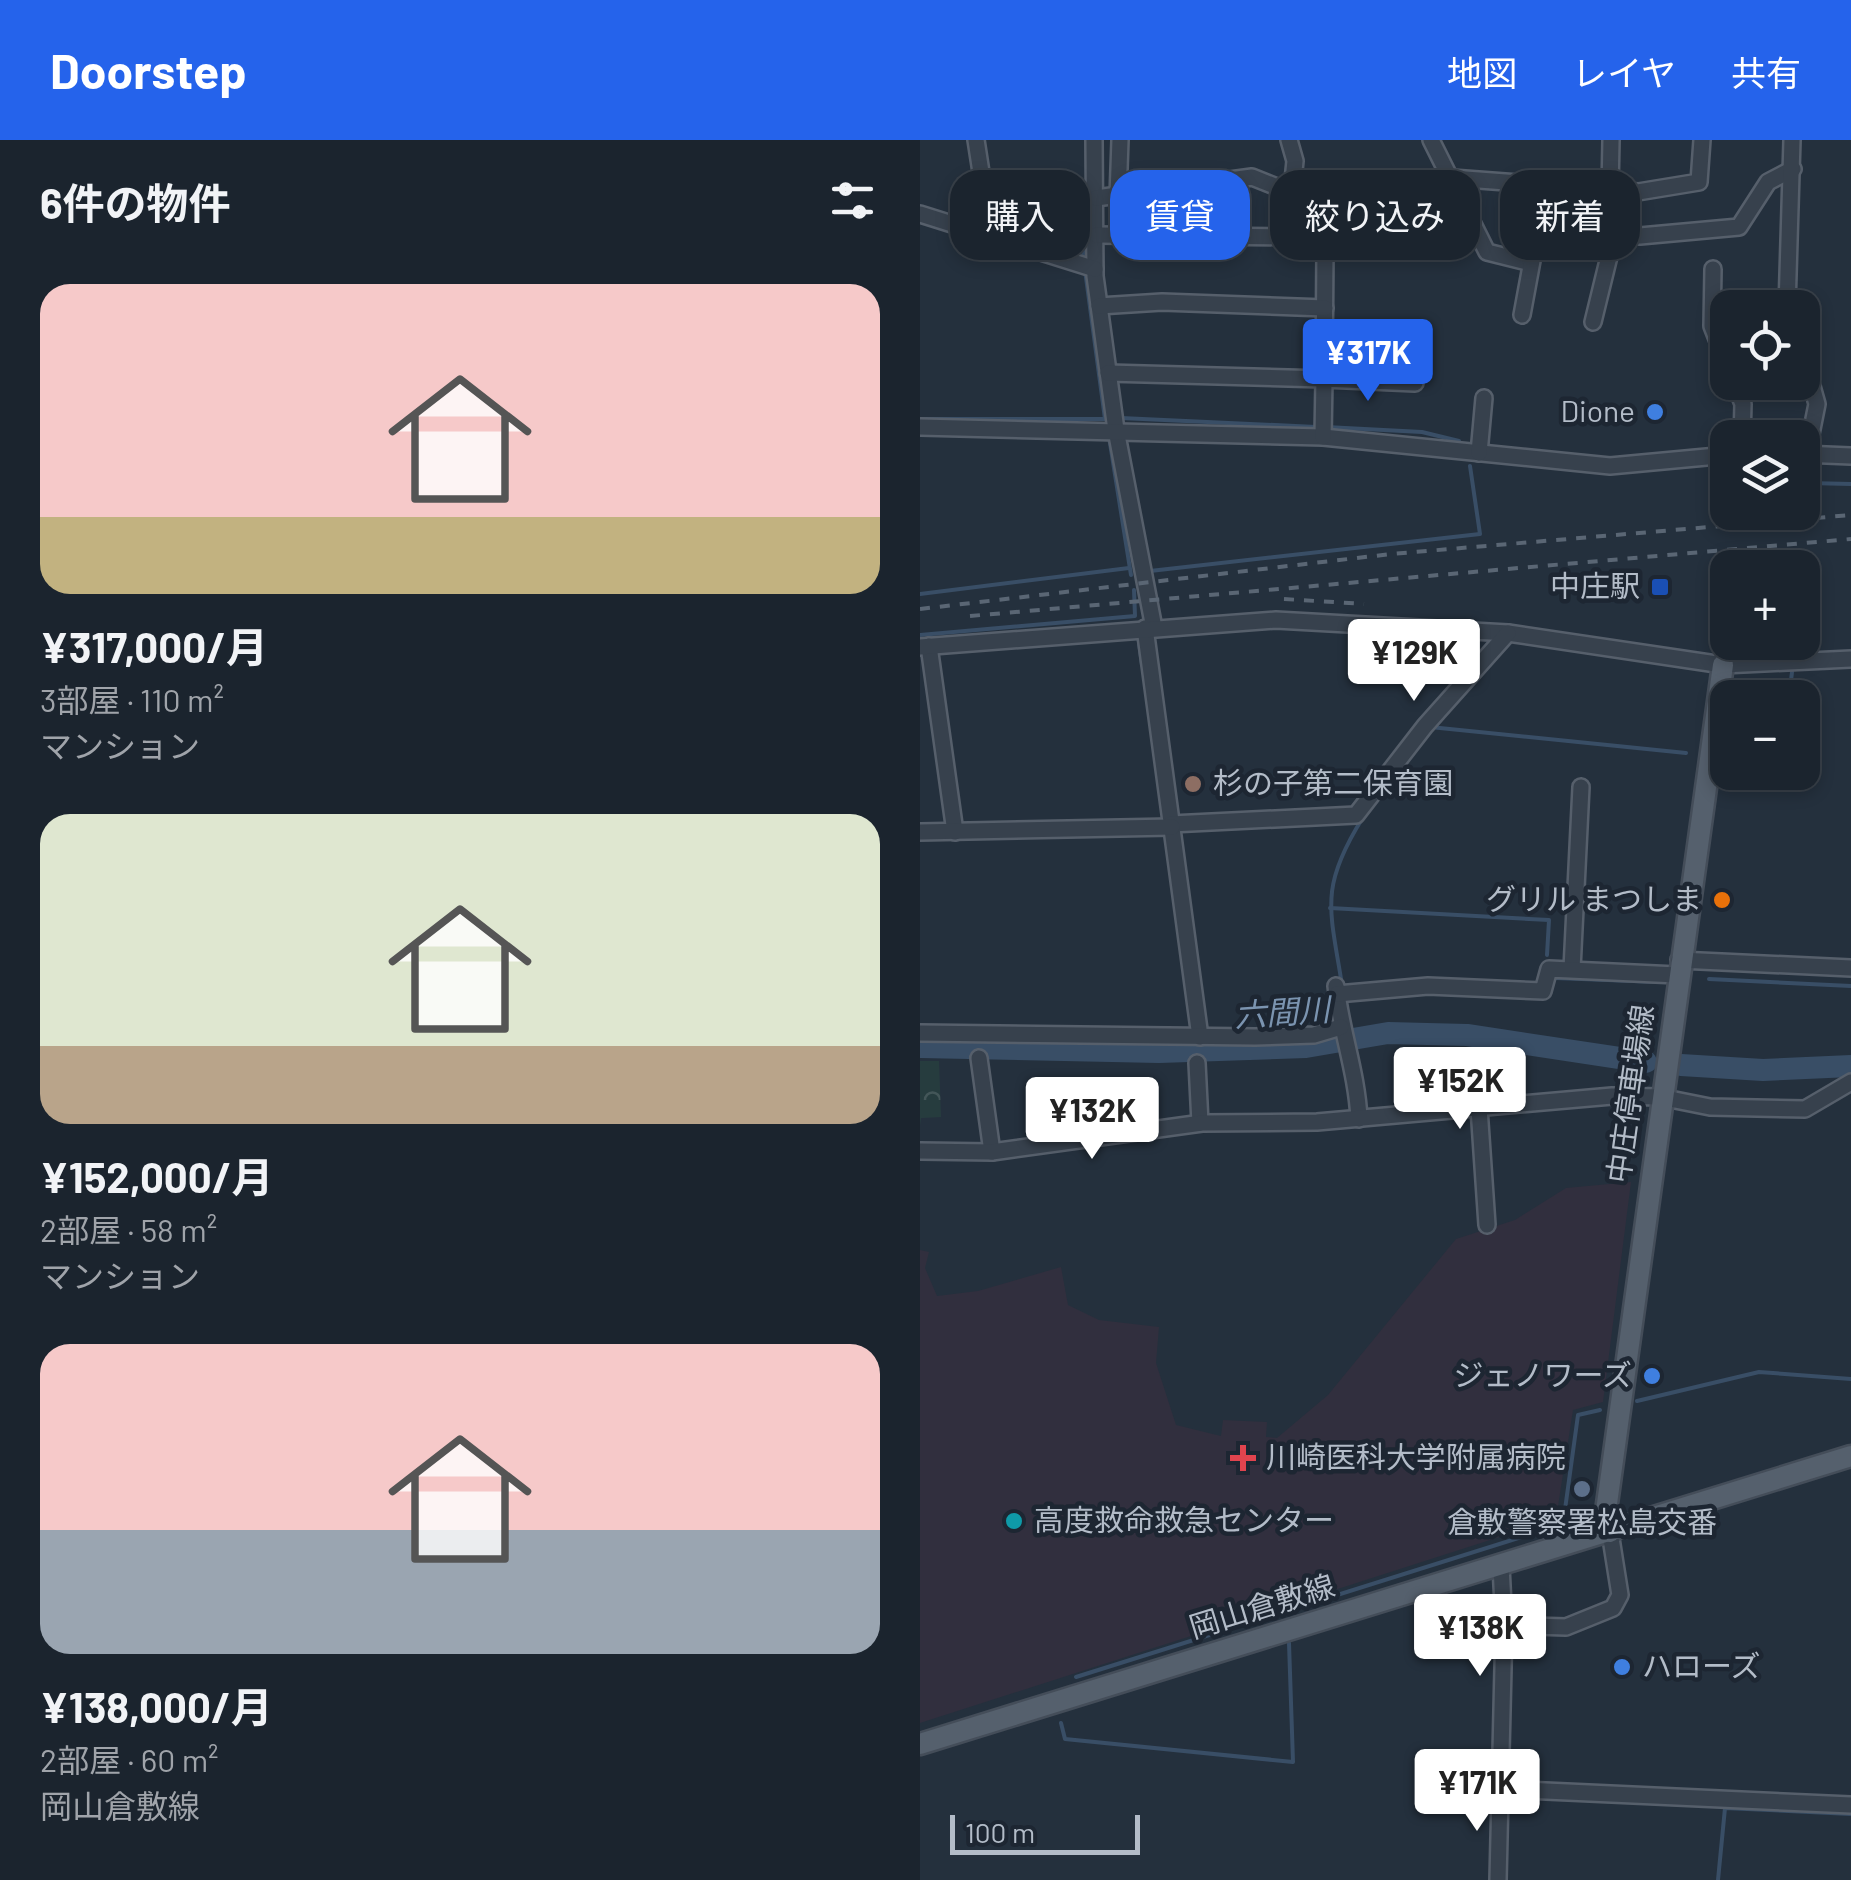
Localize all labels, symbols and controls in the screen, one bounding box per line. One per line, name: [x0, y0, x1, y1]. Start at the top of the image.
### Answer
text: Doorstep: [50, 41, 247, 99]
text: 地図: [1447, 51, 1517, 93]
text: レイヤ: [1572, 51, 1676, 93]
text: 共有: [1731, 51, 1801, 93]
chip: 購入: [950, 170, 1090, 260]
chip: 賃貸: [1110, 170, 1250, 260]
chip: 絞り込み: [1270, 170, 1480, 260]
chip: 新着: [1500, 170, 1640, 260]
icon: filters: [825, 173, 880, 228]
text: 6件の物件: [40, 177, 231, 227]
map controls: [1710, 290, 1820, 790]
button: locate: [1710, 290, 1820, 400]
pin: ¥317K: [1298, 319, 1438, 404]
text: ¥317K: [1325, 332, 1411, 370]
icon: home: [370, 349, 550, 529]
place label: Dione: [1561, 392, 1635, 428]
marker: Dione: [1644, 401, 1666, 423]
button: layers: [1710, 420, 1820, 530]
button: +: [1710, 550, 1820, 660]
place label: 中庄駅: [1550, 567, 1640, 603]
marker: 中庄駅: [1649, 576, 1671, 598]
pin: ¥129K: [1344, 619, 1484, 704]
text: ¥317,000/月: [40, 621, 268, 671]
text: ¥129K: [1370, 632, 1458, 670]
text: 3部屋 · 110 m²: [40, 680, 224, 718]
button: −: [1710, 680, 1820, 790]
text: マンション: [40, 726, 200, 764]
place label: 杉の子第二保育園: [1213, 764, 1453, 800]
marker: 杉の子第二保育園: [1182, 773, 1204, 795]
icon: home: [370, 879, 550, 1059]
place label: グリル まつしま: [1486, 880, 1702, 916]
marker: グリル まつしま: [1711, 889, 1733, 911]
water label: 六間川: [1233, 988, 1334, 1033]
street label: 中庄停車場線: [1599, 1002, 1659, 1185]
pin: ¥152K: [1390, 1047, 1530, 1132]
text: ¥152K: [1416, 1060, 1504, 1098]
pin: ¥132K: [1022, 1077, 1162, 1162]
text: ¥132K: [1048, 1090, 1136, 1128]
text: ¥152,000/月: [40, 1151, 274, 1201]
text: 2部屋 · 58 m²: [40, 1210, 217, 1248]
text: マンション: [40, 1256, 200, 1294]
place label: ジェノワーズ: [1454, 1356, 1632, 1392]
marker: ジェノワーズ: [1641, 1365, 1663, 1387]
icon: home: [370, 1409, 550, 1589]
place label: 川崎医科大学附属病院: [1266, 1438, 1566, 1474]
marker: 川崎医科大学附属病院: [1230, 1445, 1256, 1471]
marker: 倉敷警察署松島交番: [1571, 1478, 1593, 1500]
place label: 高度救命救急センター: [1034, 1501, 1334, 1537]
place label: 倉敷警察署松島交番: [1447, 1503, 1717, 1539]
marker: 高度救命救急センター: [1003, 1510, 1025, 1532]
street label: 岡山倉敷線: [1184, 1566, 1338, 1644]
pin: ¥138K: [1410, 1594, 1550, 1679]
text: ¥138K: [1436, 1607, 1524, 1645]
place label: ハローズ: [1642, 1647, 1761, 1683]
marker: ハローズ: [1611, 1656, 1633, 1678]
text: ¥138,000/月: [40, 1681, 273, 1731]
text: 2部屋 · 60 m²: [40, 1740, 219, 1778]
pin: ¥171K: [1407, 1749, 1547, 1834]
text: ¥171K: [1437, 1762, 1517, 1800]
text: 岡山倉敷線: [40, 1786, 200, 1824]
scale bar: [950, 1810, 1140, 1854]
text: 100 m: [965, 1815, 1035, 1849]

